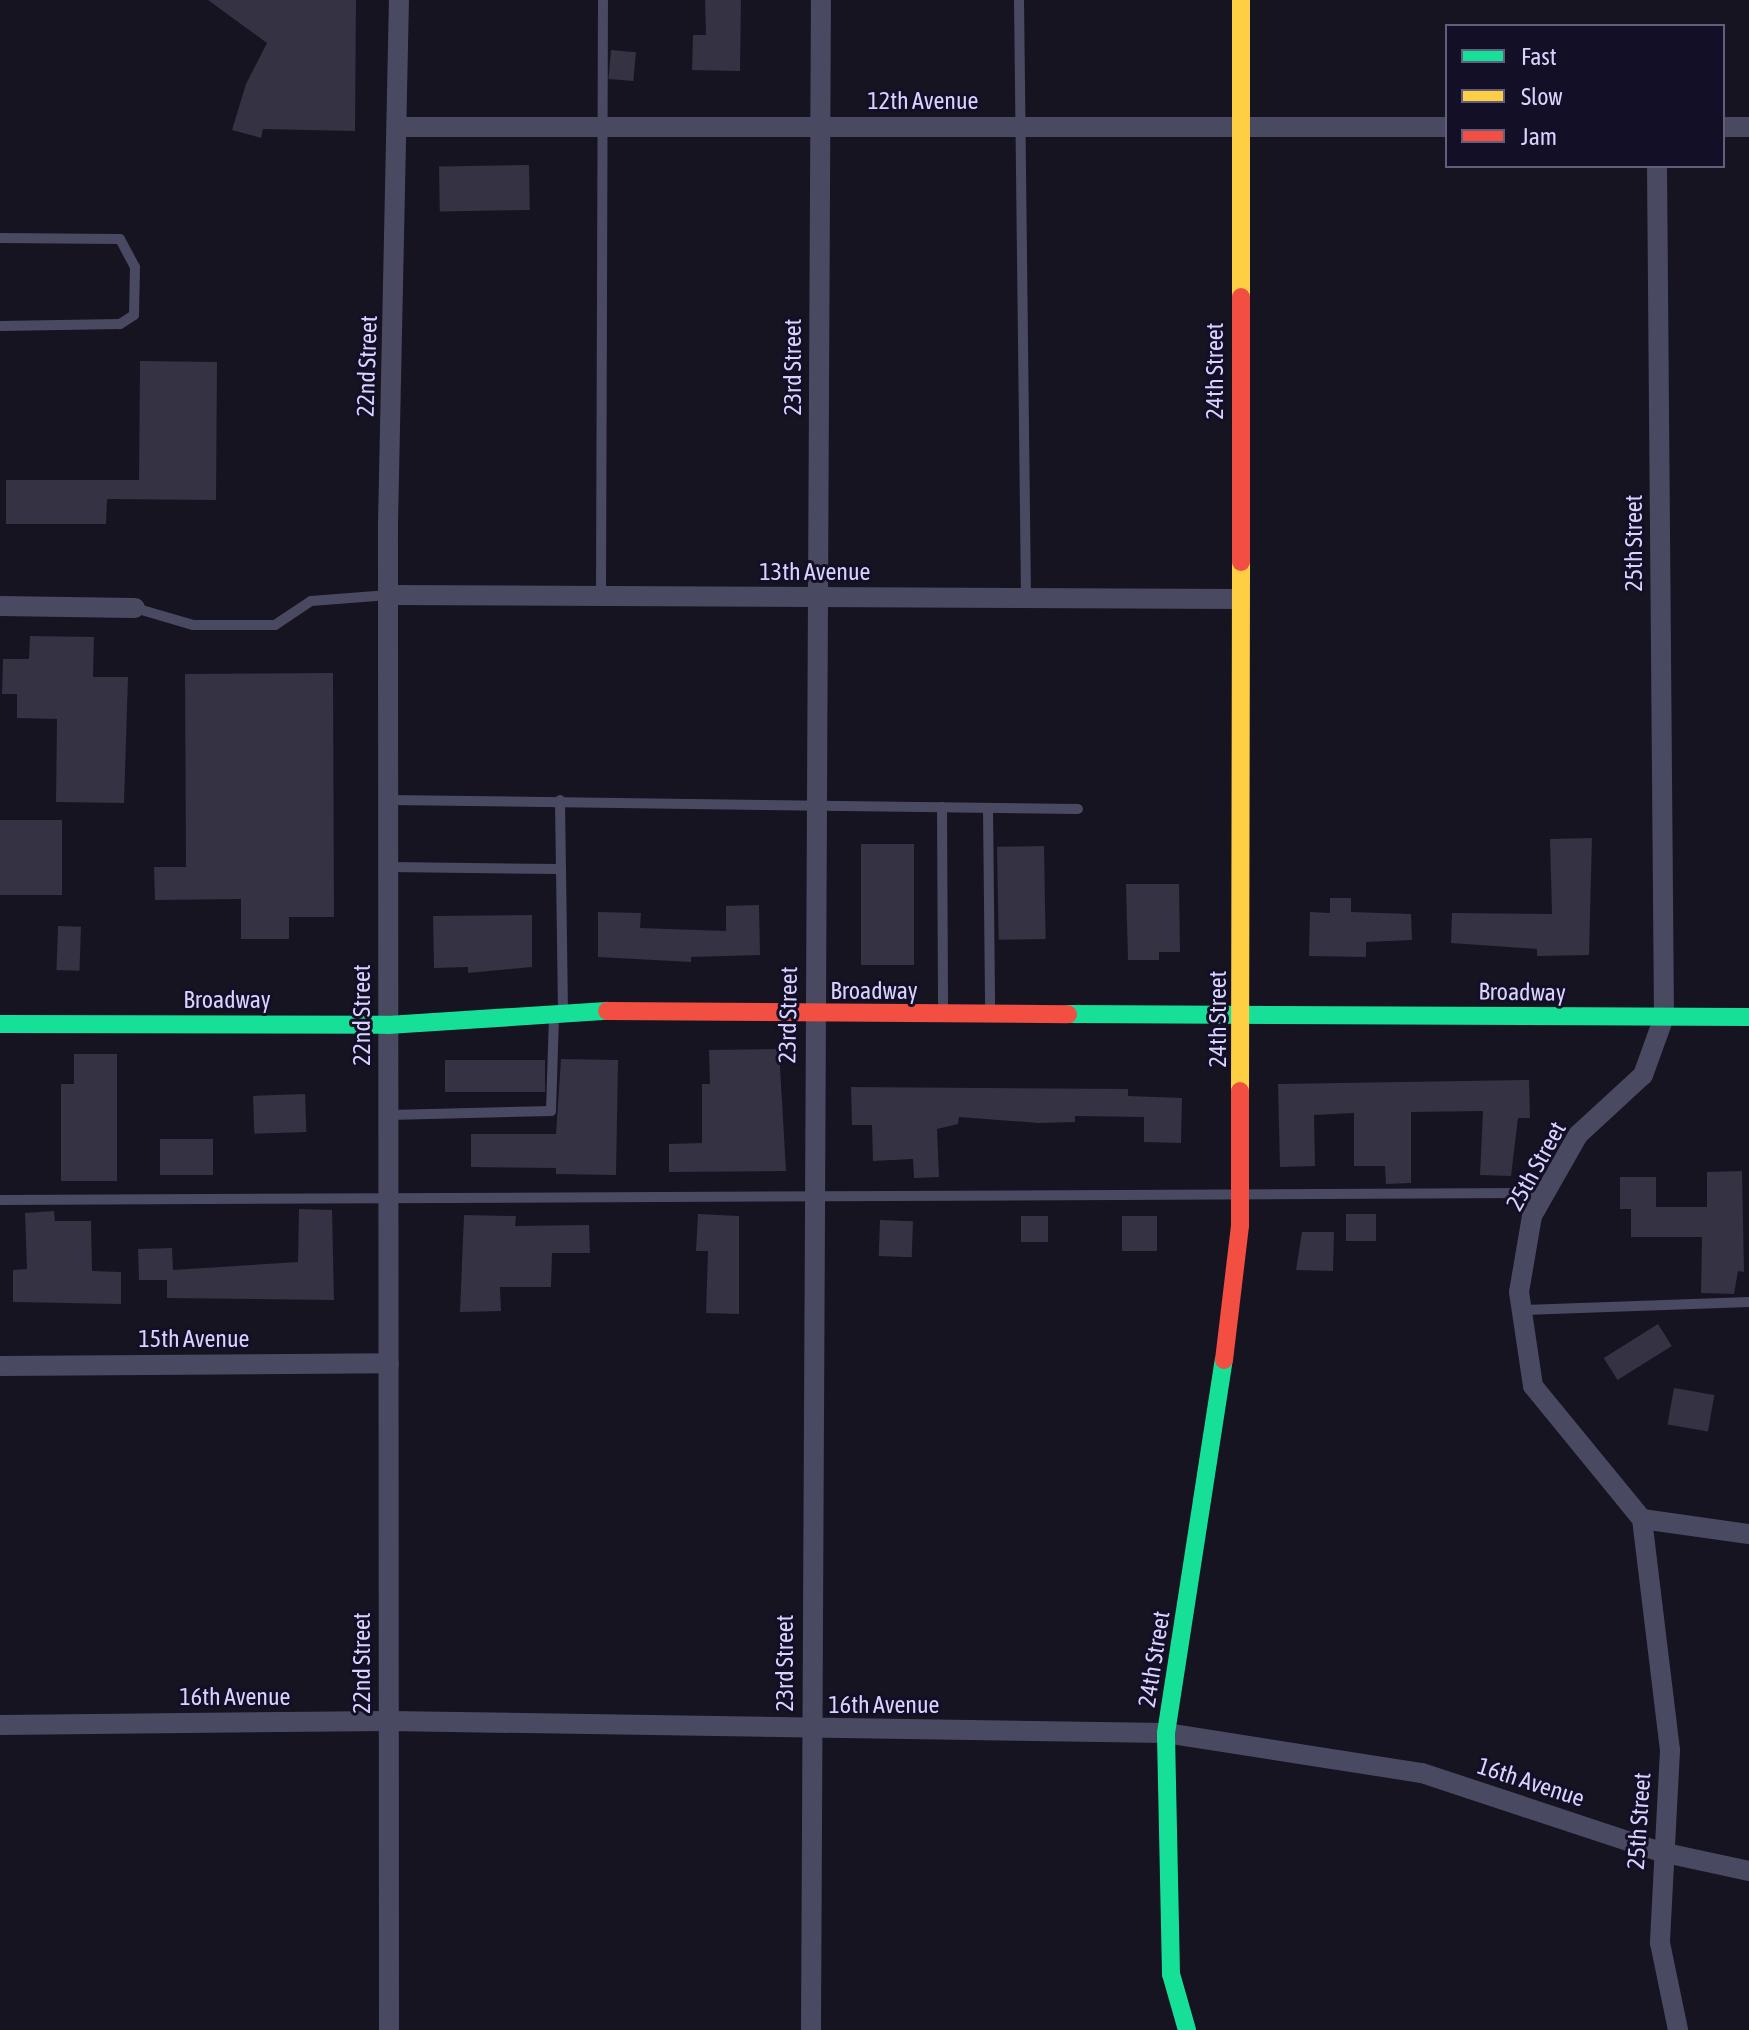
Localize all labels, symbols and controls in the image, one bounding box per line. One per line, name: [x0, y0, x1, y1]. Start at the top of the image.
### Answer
legend: [1445, 24, 1725, 168]
text: Fast: [1521, 43, 1557, 70]
text: Slow: [1521, 83, 1563, 110]
street label: 12th Avenue: [868, 87, 978, 115]
text: Jam: [1521, 123, 1557, 150]
street label: 22nd Street: [351, 315, 383, 417]
street label: 23rd Street: [779, 319, 807, 415]
street label: 24th Street: [1201, 322, 1229, 420]
street label: 25th Street: [1620, 494, 1648, 592]
street label: 13th Avenue: [760, 558, 870, 586]
street label: 22nd Street: [348, 964, 376, 1066]
street label: 23rd Street: [773, 966, 803, 1064]
street label: 24th Street: [1204, 970, 1232, 1068]
street label: Broadway: [830, 977, 918, 1005]
street label: Broadway: [1478, 977, 1566, 1007]
street label: Broadway: [183, 986, 271, 1014]
street label: 25th Street: [1500, 1117, 1572, 1215]
street label: 15th Avenue: [139, 1325, 249, 1353]
street label: 24th Street: [1132, 1609, 1176, 1709]
street label: 22nd Street: [348, 1612, 376, 1714]
street label: 23rd Street: [771, 1615, 799, 1711]
street label: 16th Avenue: [180, 1683, 290, 1711]
street label: 16th Avenue: [829, 1691, 939, 1719]
street label: 16th Avenue: [1474, 1751, 1588, 1813]
street label: 25th Street: [1621, 1772, 1657, 1870]

